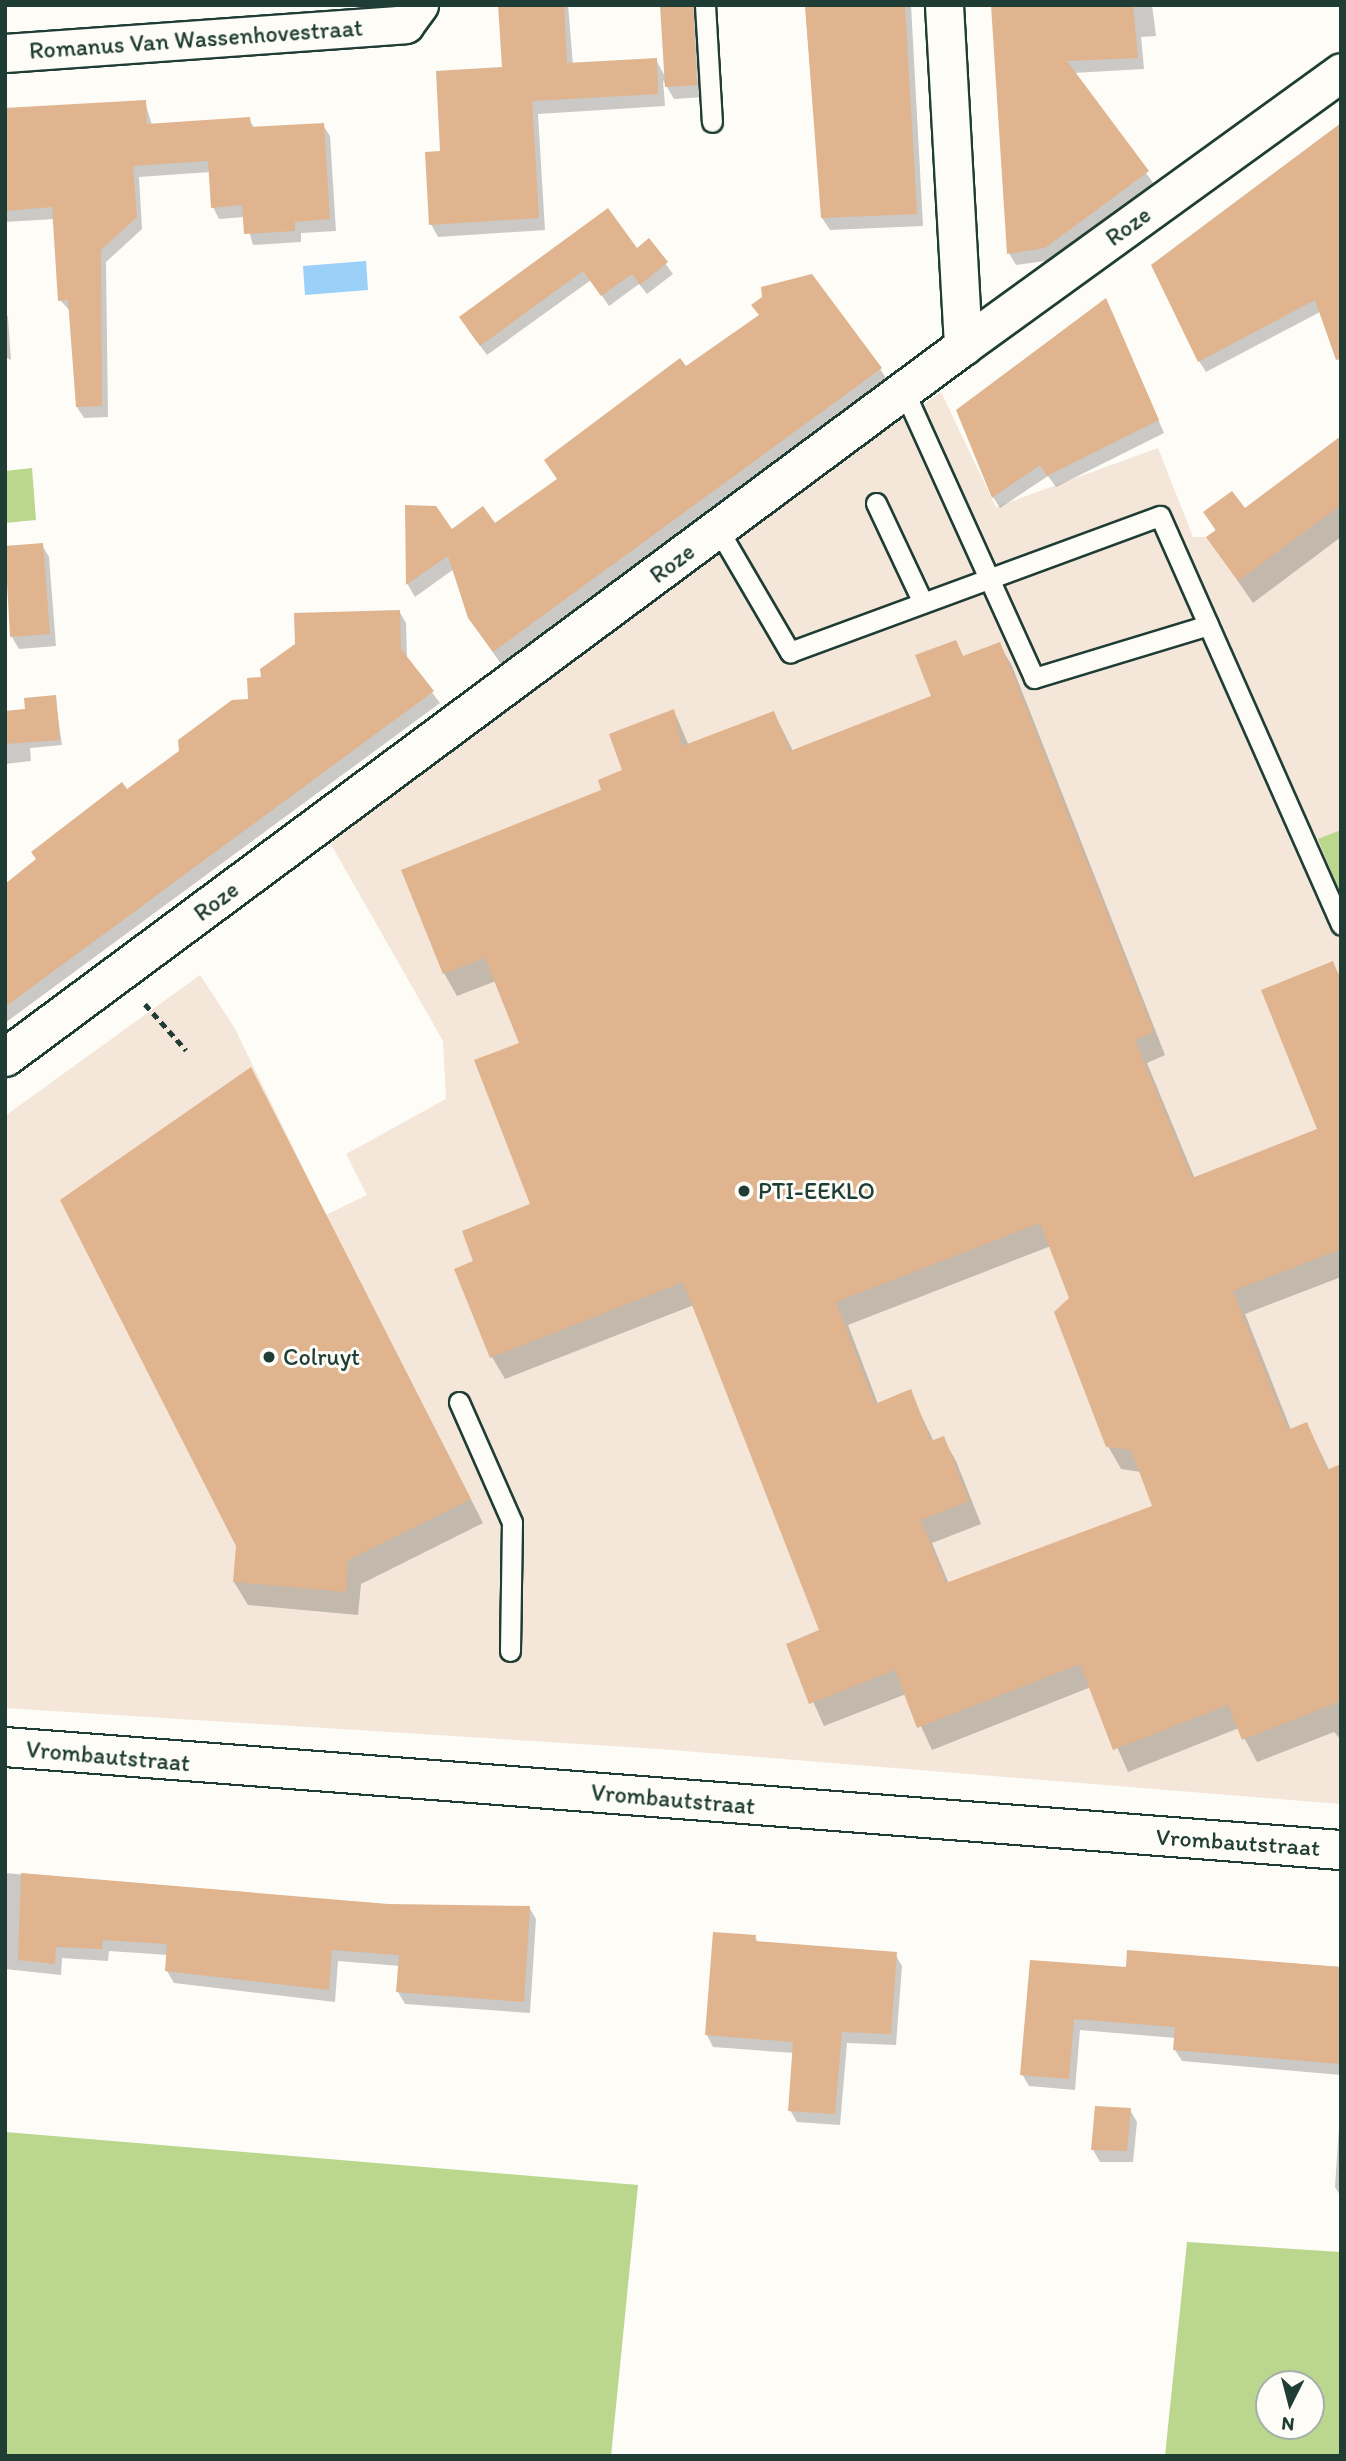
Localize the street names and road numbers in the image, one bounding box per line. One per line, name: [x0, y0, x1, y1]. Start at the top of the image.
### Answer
street label: Romanus Van Wassenhovestraat: [28, 13, 364, 65]
street label: Roze: [1100, 200, 1156, 252]
street label: Roze: [644, 537, 700, 589]
street label: Roze: [188, 875, 244, 927]
street label: Vrombautstraat: [25, 1734, 191, 1778]
street label: Vrombautstraat: [590, 1777, 756, 1821]
street label: Vrombautstraat: [1155, 1822, 1321, 1862]

